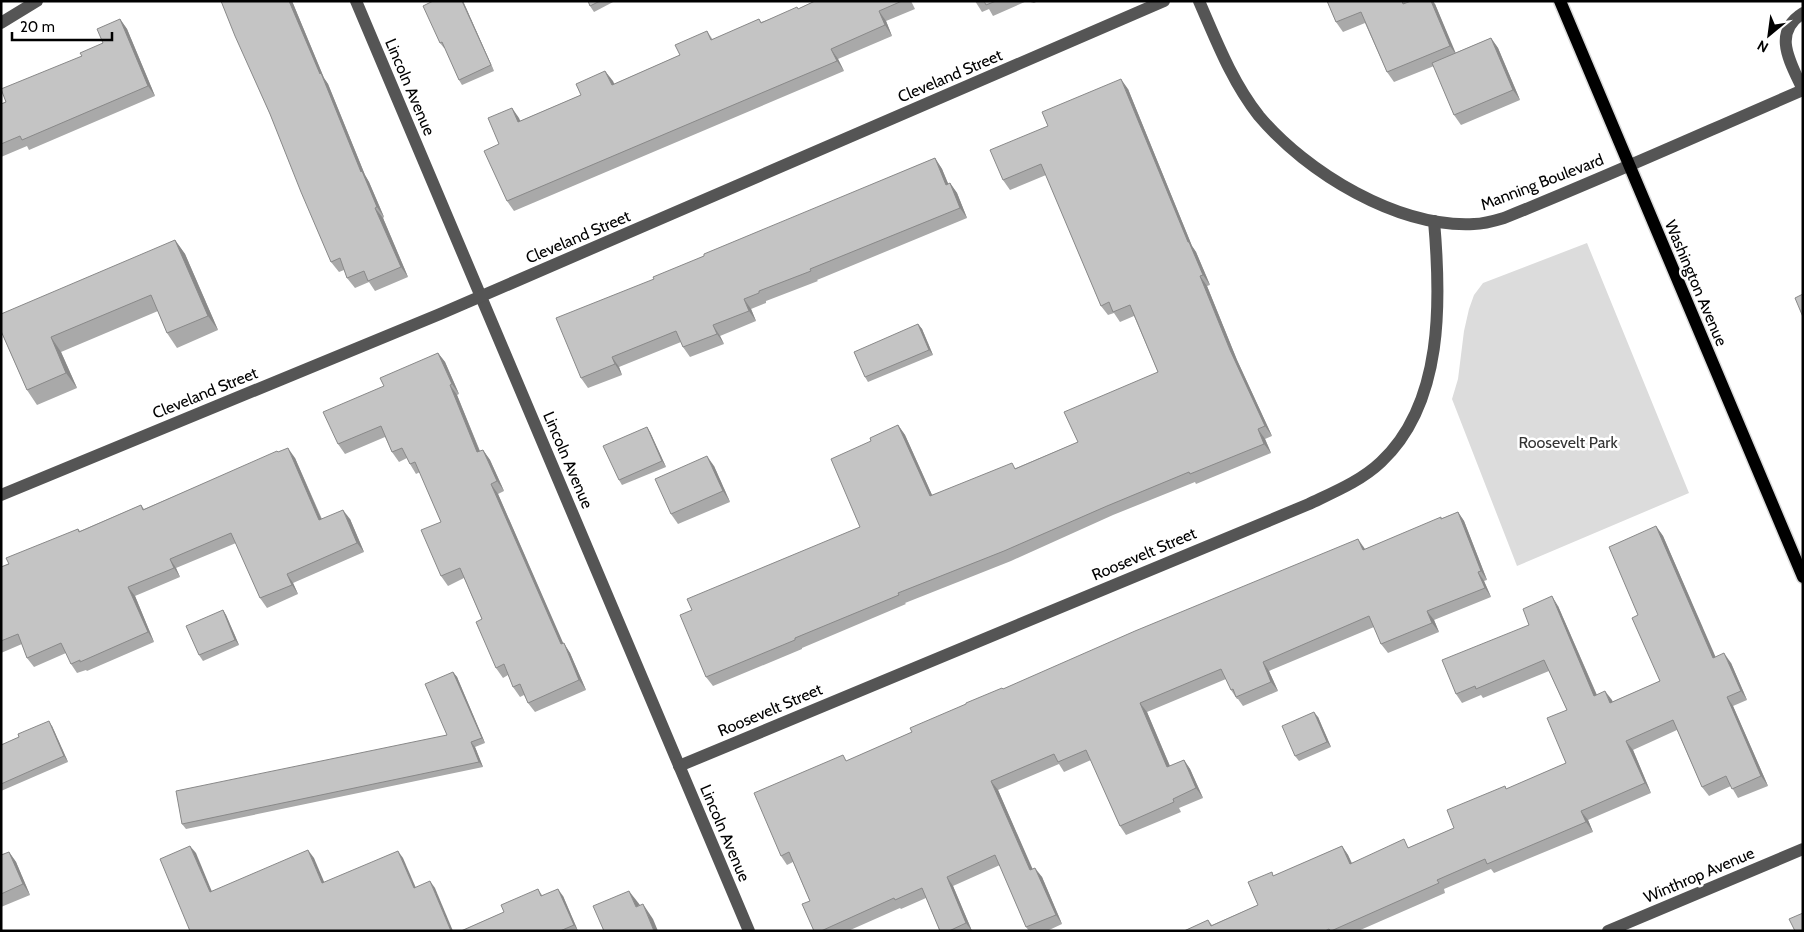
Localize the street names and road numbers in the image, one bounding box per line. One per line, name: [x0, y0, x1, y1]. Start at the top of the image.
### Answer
street label: Lincoln Avenue: [381, 36, 439, 138]
street label: Cleveland Street: [895, 45, 1006, 107]
street label: Manning Boulevard: [1478, 150, 1606, 214]
street label: Cleveland Street: [523, 206, 634, 268]
street label: Washington Avenue: [1661, 217, 1731, 349]
street label: Cleveland Street: [150, 363, 261, 423]
street label: Lincoln Avenue: [539, 409, 597, 511]
street label: Roosevelt Street: [1089, 523, 1200, 585]
street label: Roosevelt Street: [715, 679, 826, 741]
street label: Lincoln Avenue: [696, 782, 754, 884]
street label: Winthrop Avenue: [1641, 843, 1757, 907]

